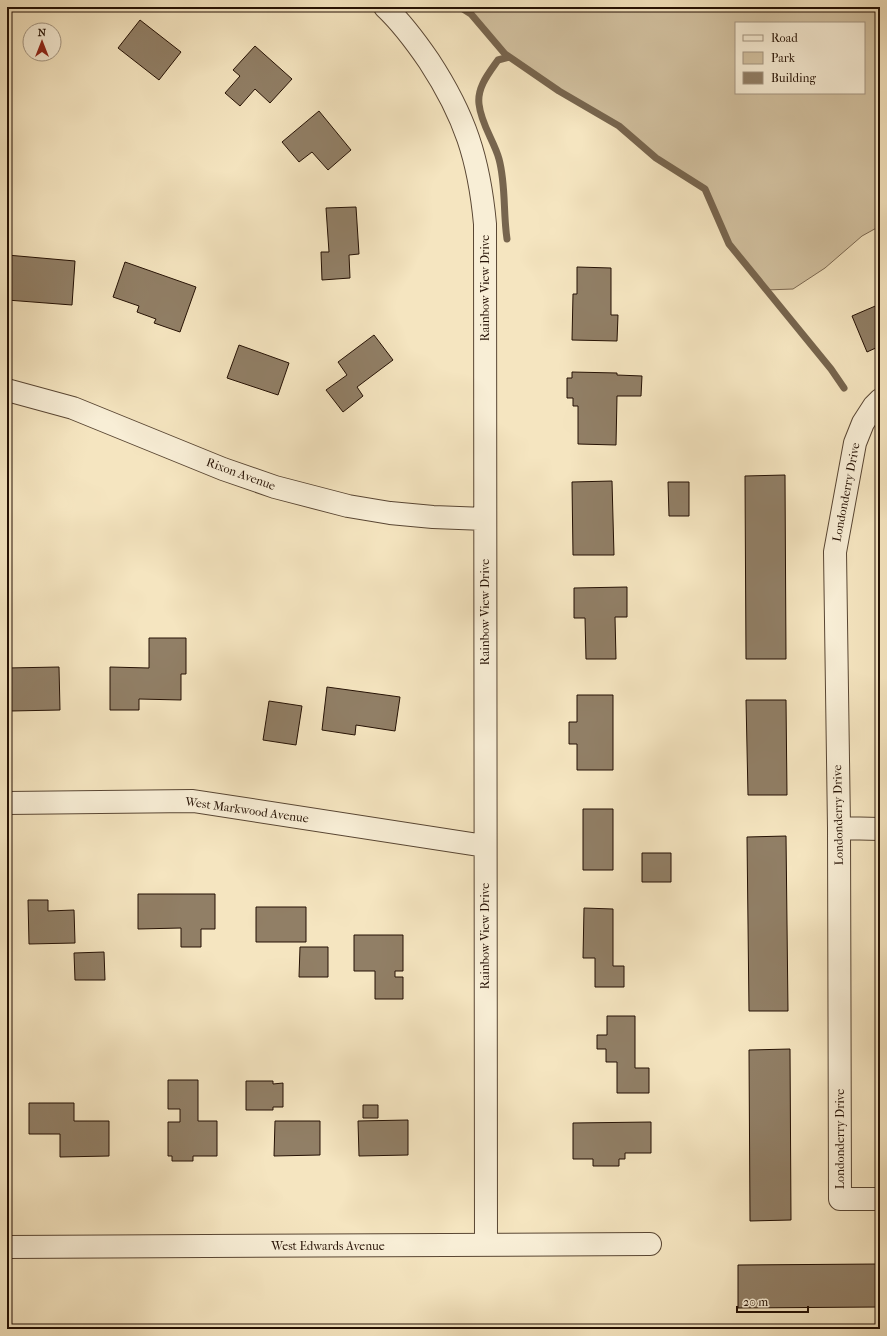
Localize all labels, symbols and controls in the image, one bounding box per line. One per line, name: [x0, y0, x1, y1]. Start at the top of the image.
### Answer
north arrow: [22, 22, 62, 62]
legend: [735, 22, 865, 94]
text: N: [38, 26, 47, 39]
text: Road: [771, 31, 798, 45]
text: Park: [771, 51, 796, 65]
text: Building: [771, 71, 816, 85]
street label: Rainbow View Drive: [478, 235, 492, 341]
street label: Londonderry Drive: [830, 441, 862, 543]
street label: Rixon Avenue: [205, 455, 278, 493]
street label: Rainbow View Drive: [478, 559, 492, 665]
street label: Londonderry Drive: [830, 765, 846, 865]
street label: West Markwood Avenue: [183, 794, 310, 826]
street label: Rainbow View Drive: [478, 883, 492, 989]
street label: Londonderry Drive: [833, 1089, 847, 1189]
street label: West Edwards Avenue: [270, 1239, 385, 1253]
scale bar: [737, 1288, 808, 1314]
text: 20 m: [743, 1295, 768, 1309]

